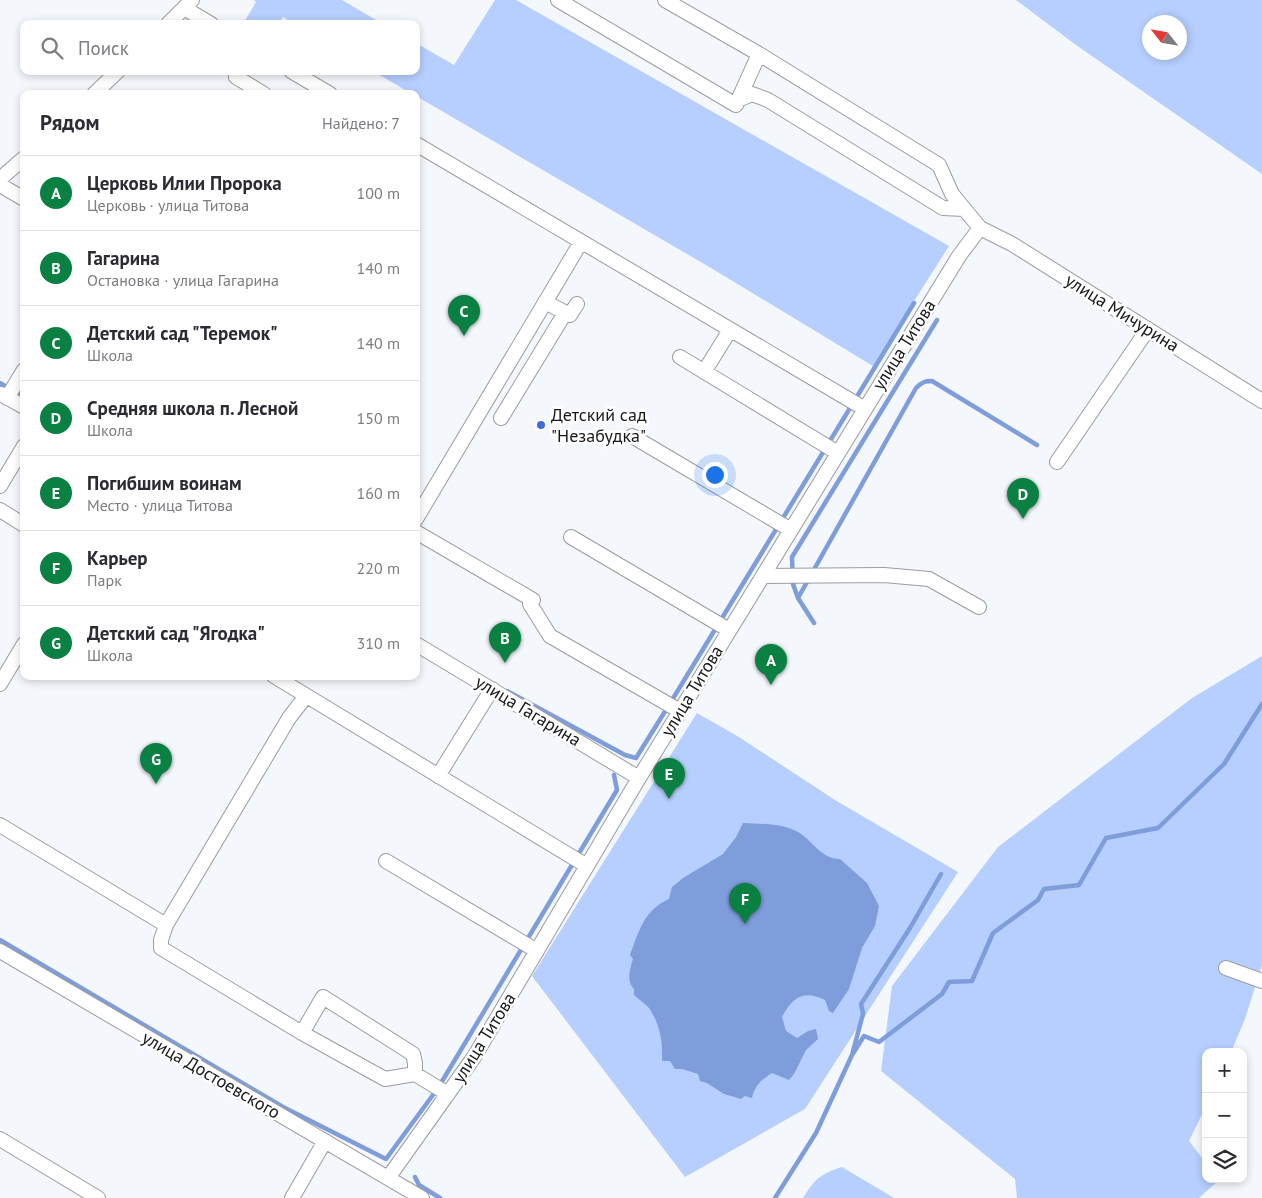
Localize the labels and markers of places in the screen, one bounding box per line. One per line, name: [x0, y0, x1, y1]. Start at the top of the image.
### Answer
pin: C: [448, 295, 480, 336]
place label: Детский сад "Незабудка": [551, 403, 647, 447]
marker: Детский сад "Незабудка": [535, 419, 547, 431]
pin: D: [1007, 478, 1039, 519]
pin: B: [489, 622, 521, 663]
pin: A: [755, 644, 787, 685]
pin: G: [140, 743, 172, 784]
pin: E: [653, 758, 685, 799]
pin: F: [729, 883, 761, 924]

